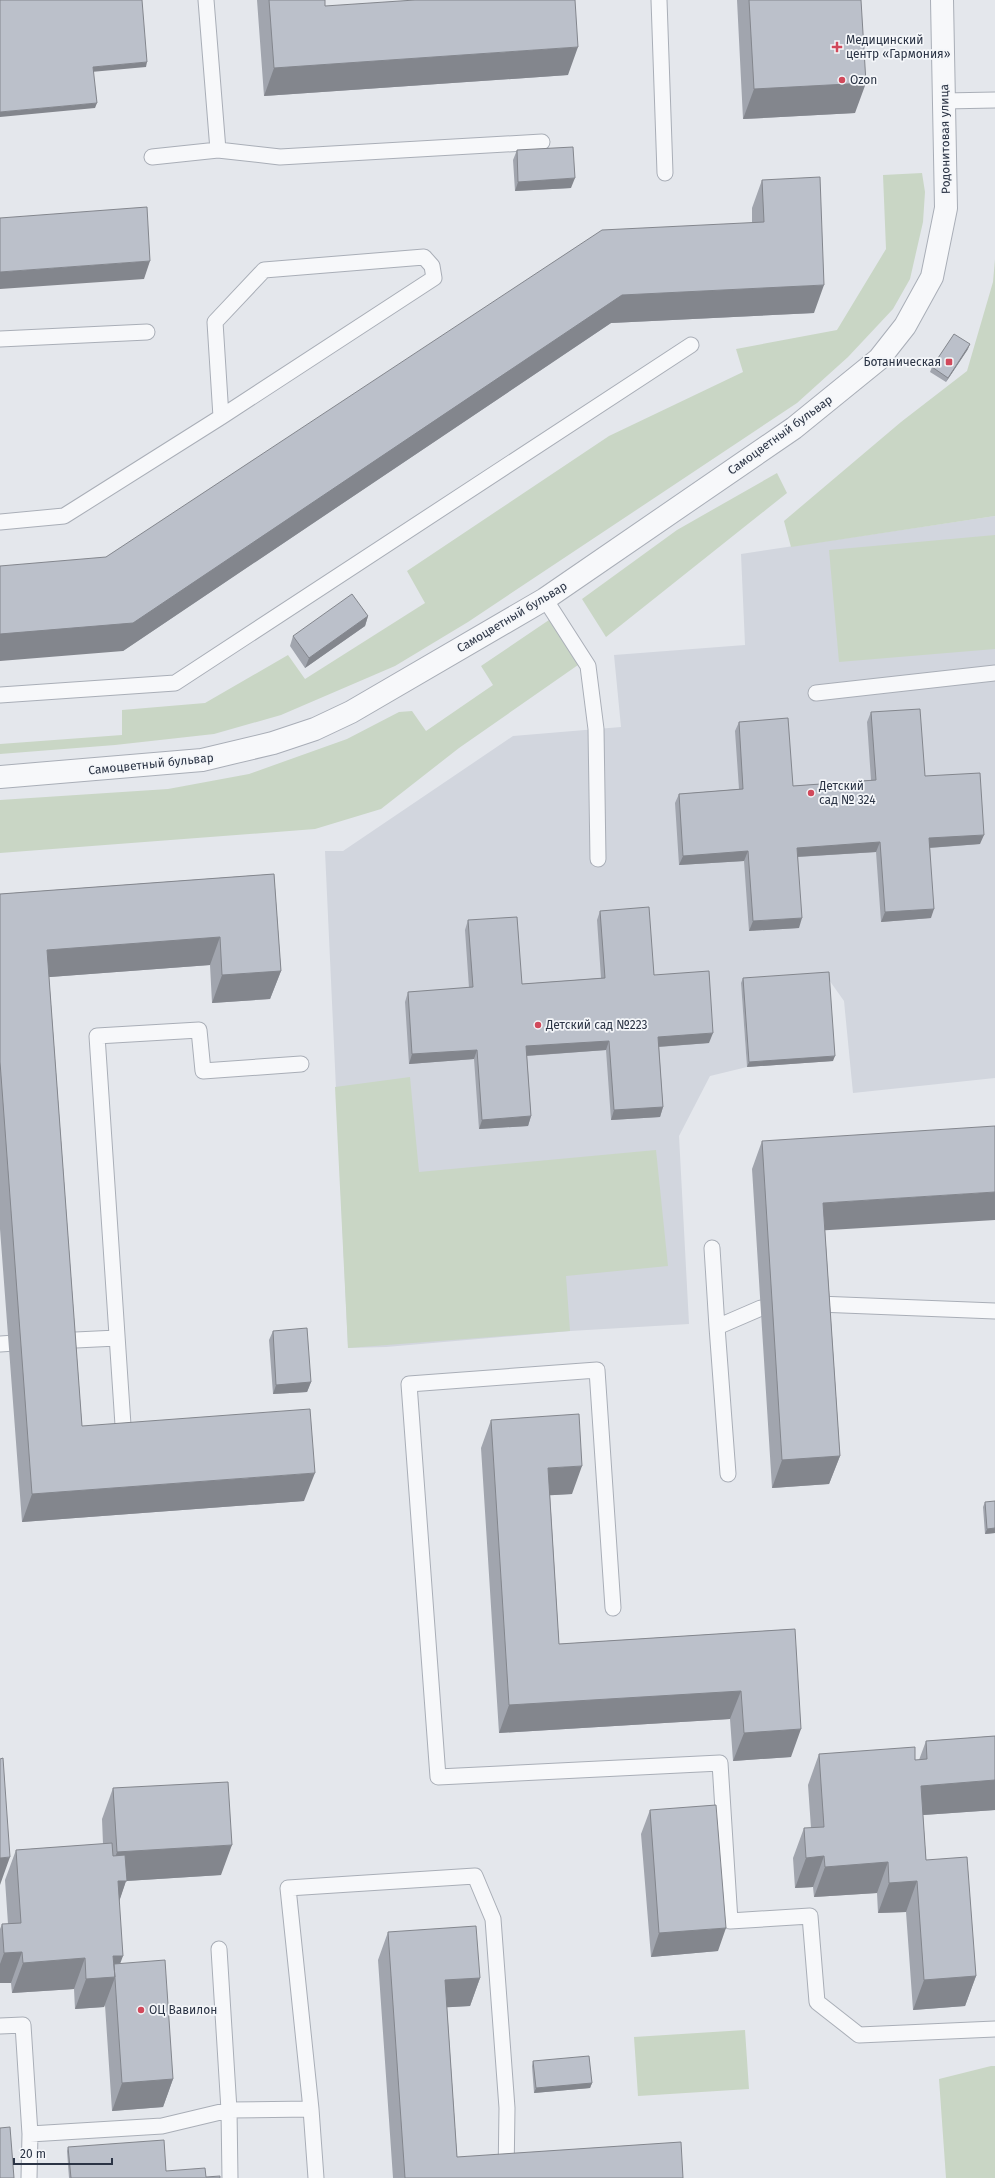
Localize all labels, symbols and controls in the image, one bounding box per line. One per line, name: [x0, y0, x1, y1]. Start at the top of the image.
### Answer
place label: Медицинский центр «Гармония»: [846, 33, 951, 61]
marker: Медицинский центр «Гармония»: [831, 41, 843, 53]
place label: Ozon: [850, 73, 877, 87]
marker: Ozon: [837, 75, 847, 85]
street label: Родонитовая улица: [937, 84, 953, 194]
place label: Ботаническая: [863, 355, 941, 369]
marker: Ботаническая: [944, 357, 954, 367]
street label: Самоцветный бульвар: [725, 392, 835, 478]
street label: Самоцветный бульвар: [454, 579, 570, 655]
street label: Самоцветный бульвар: [88, 750, 214, 778]
place label: Детский сад № 324: [818, 779, 876, 807]
marker: Детский сад № 324: [806, 788, 816, 798]
place label: Детский сад №223: [545, 1018, 648, 1032]
marker: Детский сад №223: [533, 1020, 543, 1030]
place label: ОЦ Вавилон: [149, 2003, 217, 2017]
marker: ОЦ Вавилон: [136, 2005, 146, 2015]
scale bar: [14, 2140, 112, 2166]
text: 20 m: [20, 2147, 46, 2161]

